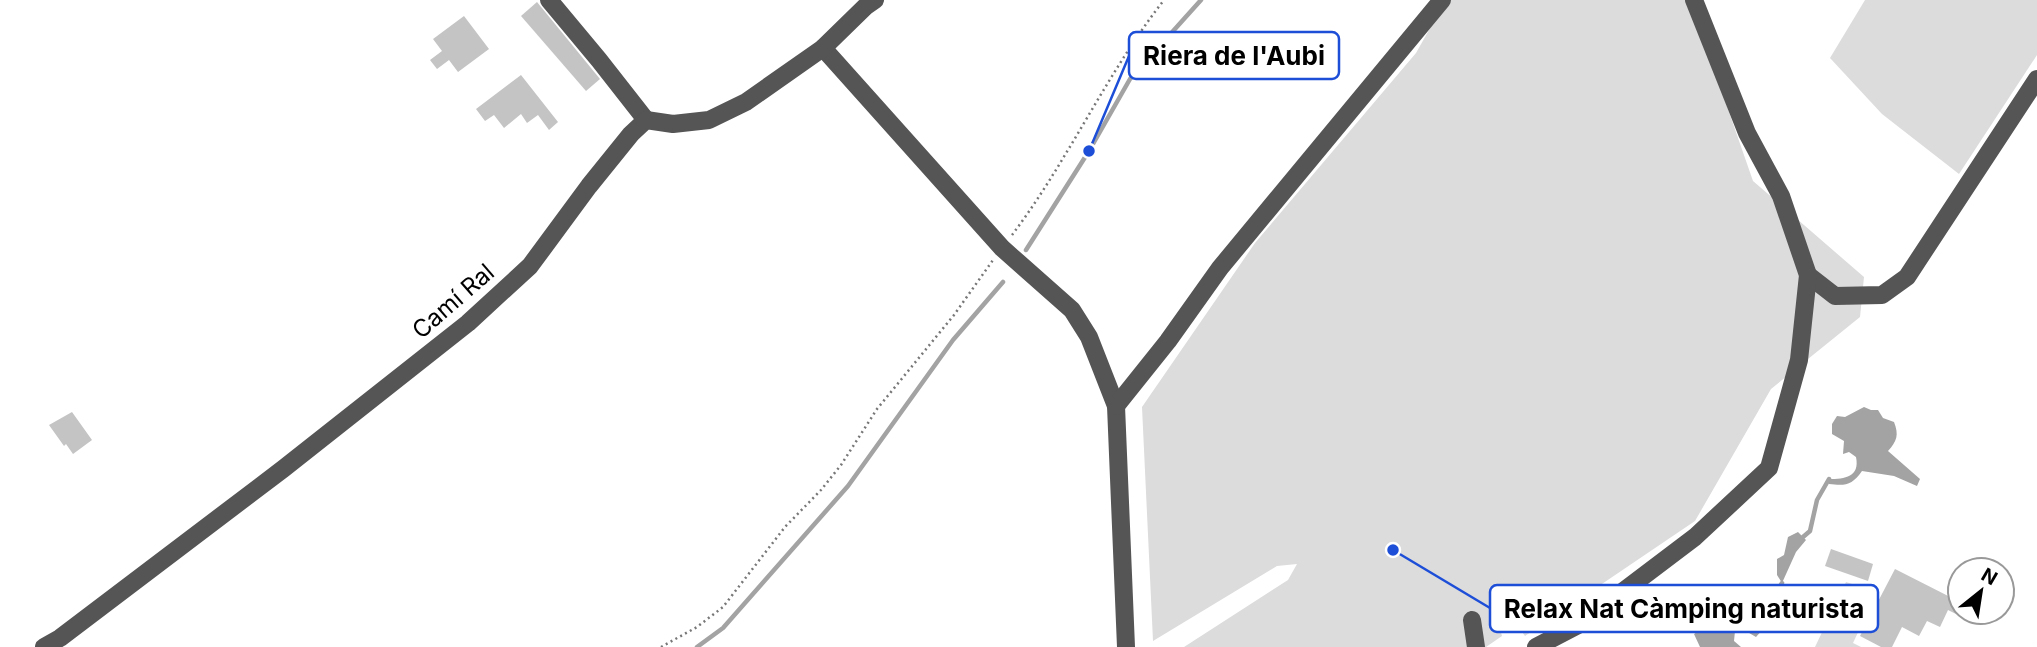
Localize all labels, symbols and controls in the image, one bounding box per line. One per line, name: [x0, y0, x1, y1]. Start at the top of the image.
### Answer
callout: Riera de l'Aubi: [1129, 32, 1339, 79]
text: Riera de l'Aubi: [1143, 40, 1325, 71]
street label: Camí Ral: [406, 258, 500, 344]
north arrow: [1946, 556, 2016, 626]
text: N: [1977, 563, 2001, 590]
callout: Relax Nat Càmping naturista: [1490, 585, 1878, 632]
text: Relax Nat Càmping naturista: [1504, 593, 1864, 624]

